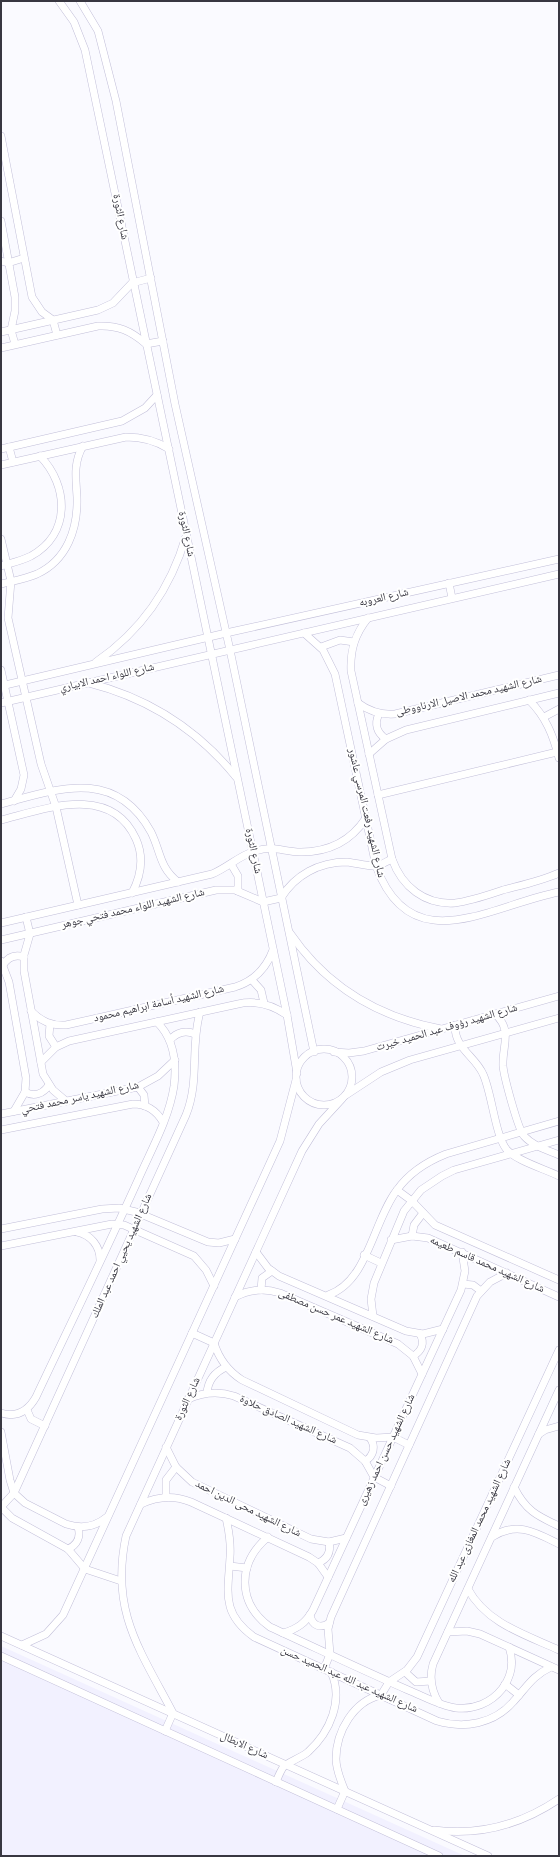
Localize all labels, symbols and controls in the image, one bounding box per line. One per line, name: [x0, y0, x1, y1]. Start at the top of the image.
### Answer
street label: شارع الثورة: [106, 193, 134, 241]
street label: شارع الثورة: [172, 509, 200, 559]
street label: شارع العروبه: [357, 583, 411, 613]
street label: شارع اللواء احمد الابياري: [58, 658, 156, 698]
street label: شارع الشهيد محمد الاصيل الارناووطى: [394, 670, 544, 722]
street label: شارع الشهيد رفعت المرسي عاشور: [342, 745, 390, 880]
street label: شارع الثورة: [239, 826, 267, 876]
street label: شارع الشهيد اللواء محمد فتحي جوهر: [58, 883, 207, 935]
street label: شارع الشهيد أسامة ابراهيم محمود: [92, 980, 226, 1028]
street label: شارع الشهيد رؤوف عبد الحميد خيرت: [374, 999, 520, 1057]
street label: شارع الشهيد ياسر محمد فتحي: [19, 1076, 141, 1120]
street label: شارع الشهيد يحيي احمد عبد الملك: [86, 1191, 158, 1321]
street label: شارع الشهيد محمد قاسم طعيمه: [426, 1231, 548, 1299]
street label: شارع الشهيد عمر حسن مصطفى: [275, 1284, 397, 1350]
street label: شارع الثورة: [170, 1374, 206, 1424]
street label: شارع الشهيد الصادق حلاوة: [236, 1390, 340, 1450]
street label: شارع الشهيد حسن احمد زهيرى: [353, 1391, 421, 1509]
street label: شارع الشهيد محمد المغازى عبد الله: [443, 1456, 517, 1586]
street label: شارع الشهيد محى الدين احمد: [192, 1475, 304, 1543]
street label: شارع الشهيد عبد الله عبد الحميد حسن: [277, 1641, 421, 1719]
street label: شارع الابطال: [217, 1727, 271, 1765]

